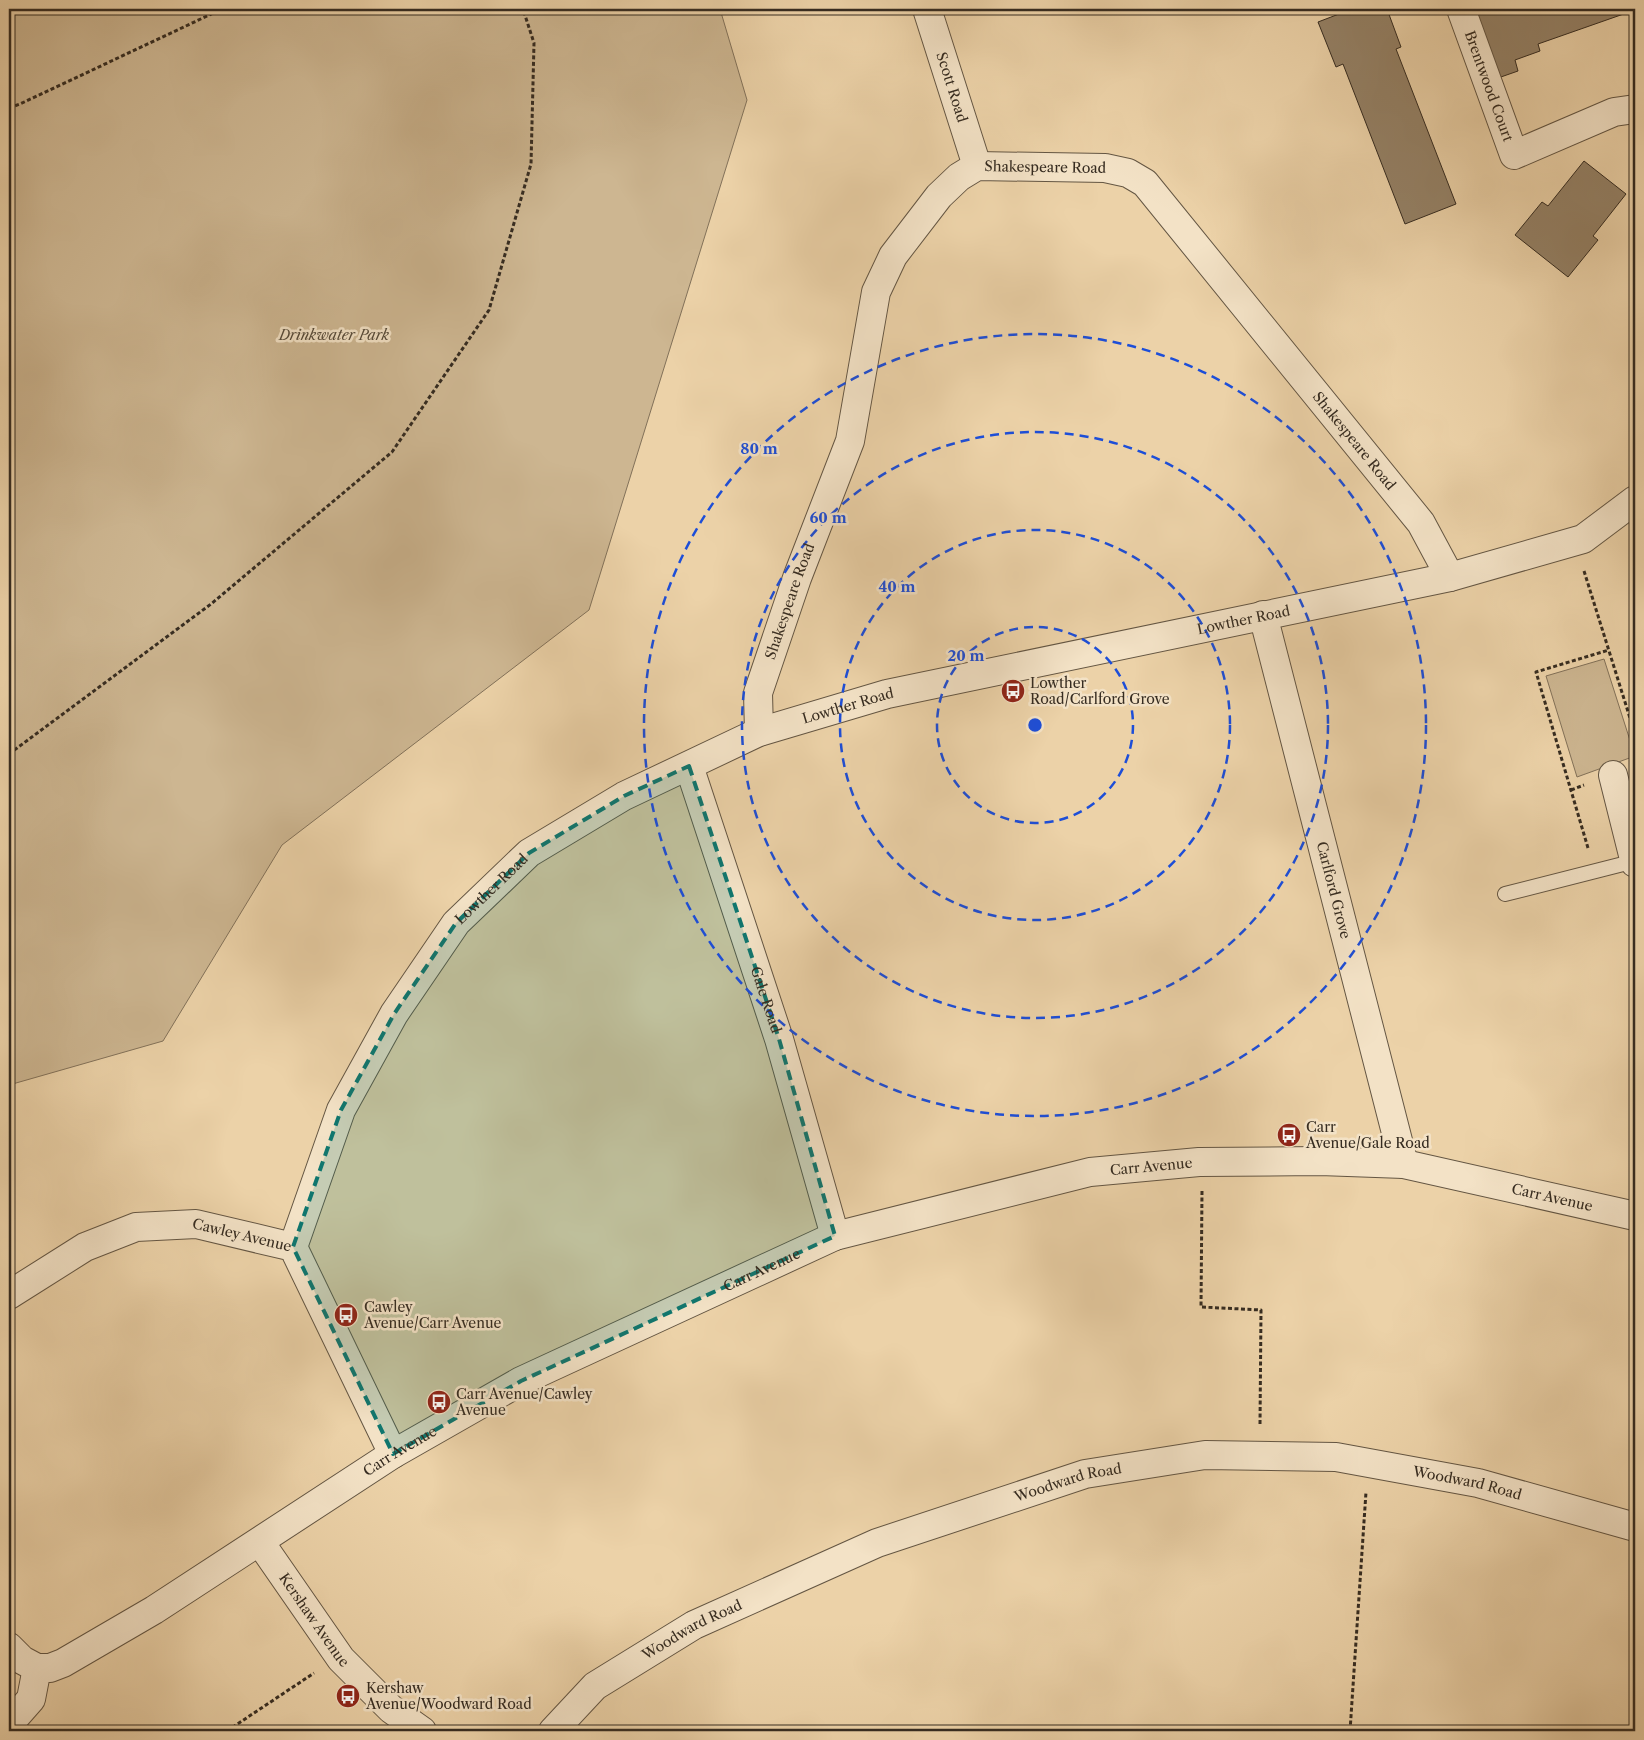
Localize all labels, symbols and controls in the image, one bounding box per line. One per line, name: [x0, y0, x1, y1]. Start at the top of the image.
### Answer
street label: Brentwood Court: [1461, 28, 1517, 144]
street label: Scott Road: [932, 50, 972, 125]
street label: Shakespeare Road: [984, 157, 1107, 177]
park label: Drinkwater Park: [278, 326, 390, 344]
street label: Shakespeare Road: [1309, 388, 1400, 494]
text: 80 m: [740, 439, 778, 458]
text: 60 m: [809, 508, 847, 527]
street label: Shakespeare Road: [761, 540, 819, 662]
text: 40 m: [878, 577, 916, 596]
street label: Lowther Road: [1195, 601, 1292, 638]
text: 20 m: [947, 646, 985, 665]
place label: Lowther Road/Carlford Grove: [1030, 674, 1170, 708]
bus stop icon: Lowther Road/Carlford Grove: [1000, 678, 1026, 704]
street label: Lowther Road: [800, 684, 896, 728]
centre of rings: [1026, 716, 1044, 734]
street label: Carlford Grove: [1313, 839, 1355, 941]
street label: Lowther Road: [451, 850, 532, 928]
street label: Gale Road: [747, 964, 786, 1036]
place label: Carr Avenue/Gale Road: [1305, 1118, 1430, 1152]
bus stop icon: Carr Avenue/Gale Road: [1276, 1122, 1302, 1148]
street label: Carr Avenue: [1109, 1154, 1193, 1179]
street label: Carr Avenue: [1510, 1179, 1595, 1215]
street label: Cawley Avenue: [191, 1214, 294, 1255]
street label: Carr Avenue: [720, 1244, 803, 1295]
place label: Cawley Avenue/Carr Avenue: [363, 1298, 502, 1332]
bus stop icon: Cawley Avenue/Carr Avenue: [333, 1302, 359, 1328]
place label: Carr Avenue/Cawley Avenue: [455, 1385, 593, 1419]
bus stop icon: Carr Avenue/Cawley Avenue: [426, 1389, 452, 1415]
street label: Carr Avenue: [360, 1422, 440, 1480]
street label: Woodward Road: [1011, 1459, 1123, 1506]
street label: Woodward Road: [1411, 1462, 1524, 1504]
street label: Kershaw Avenue: [275, 1570, 353, 1671]
street label: Woodward Road: [638, 1595, 745, 1664]
place label: Kershaw Avenue/Woodward Road: [365, 1679, 532, 1713]
bus stop icon: Kershaw Avenue/Woodward Road: [335, 1683, 361, 1709]

